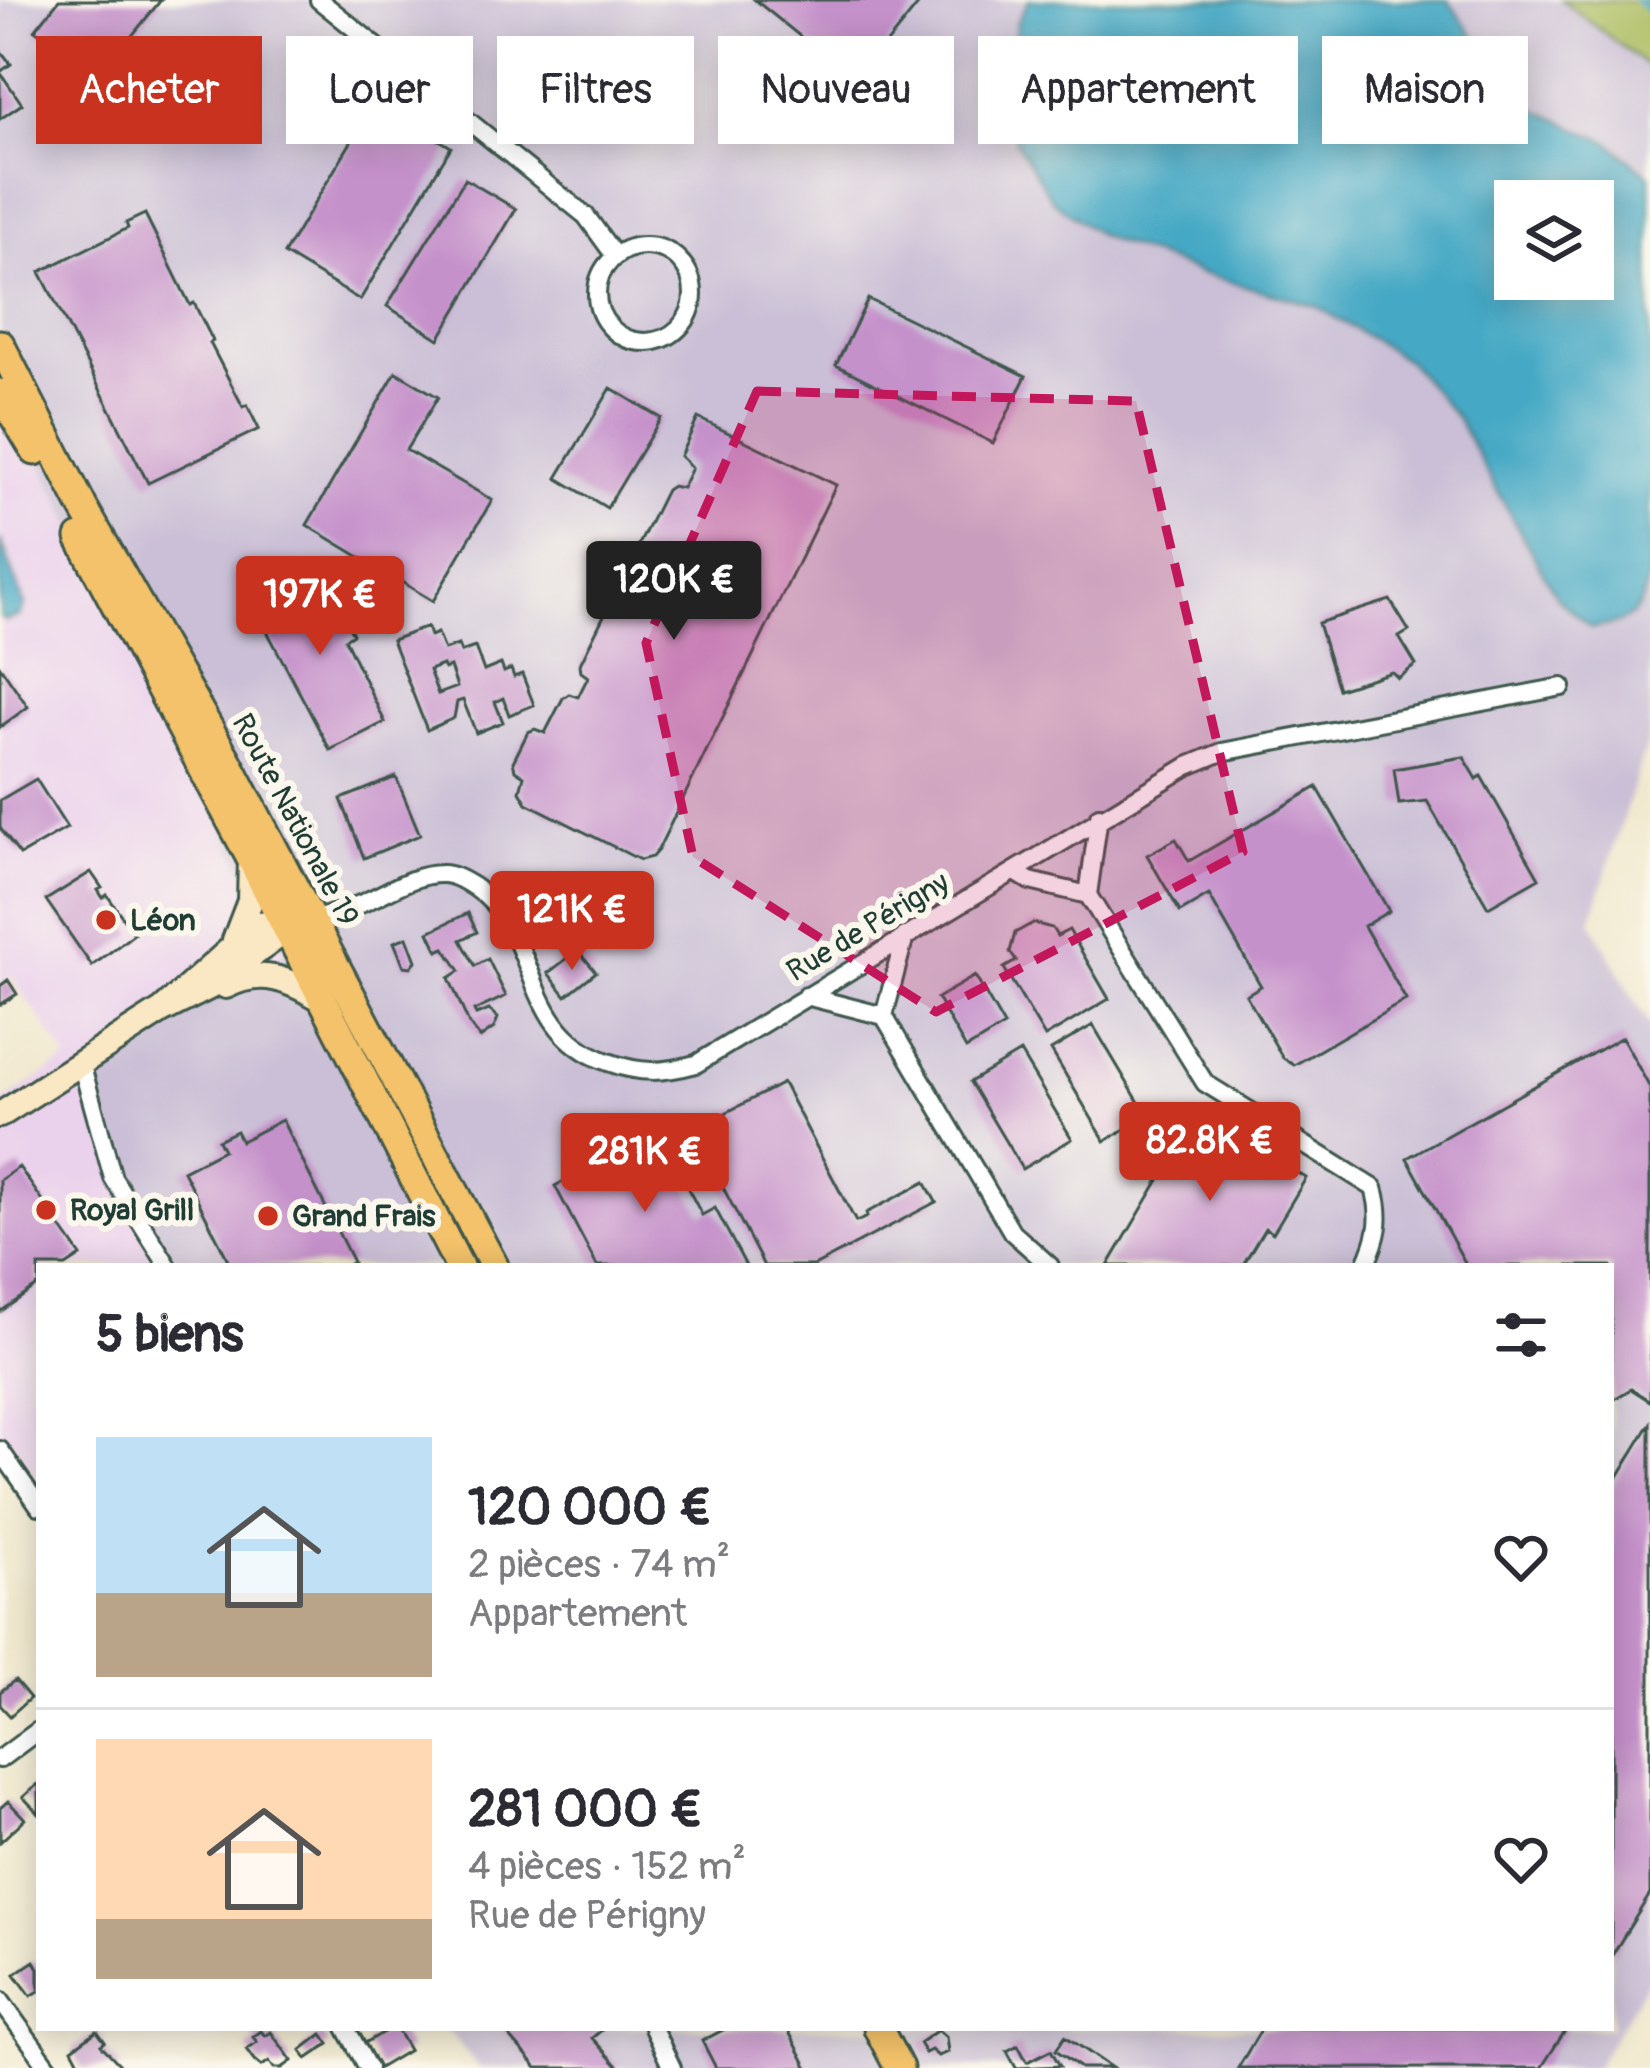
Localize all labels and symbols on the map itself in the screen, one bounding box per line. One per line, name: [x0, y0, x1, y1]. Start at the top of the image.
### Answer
pin: 120K €: [576, 541, 772, 643]
pin: 197K €: [222, 556, 418, 658]
street label: Route Nationale 19: [223, 708, 367, 932]
street label: Rue de Périgny: [780, 864, 956, 990]
pin: 121K €: [474, 871, 670, 973]
place label: Léon: [130, 902, 196, 939]
marker: Léon: [93, 907, 119, 933]
pin: 82.8K €: [1099, 1102, 1321, 1204]
pin: 281K €: [547, 1113, 743, 1215]
place label: Royal Grill: [70, 1192, 194, 1229]
marker: Royal Grill: [33, 1197, 59, 1223]
place label: Grand Frais: [292, 1198, 436, 1235]
marker: Grand Frais: [255, 1203, 281, 1229]

